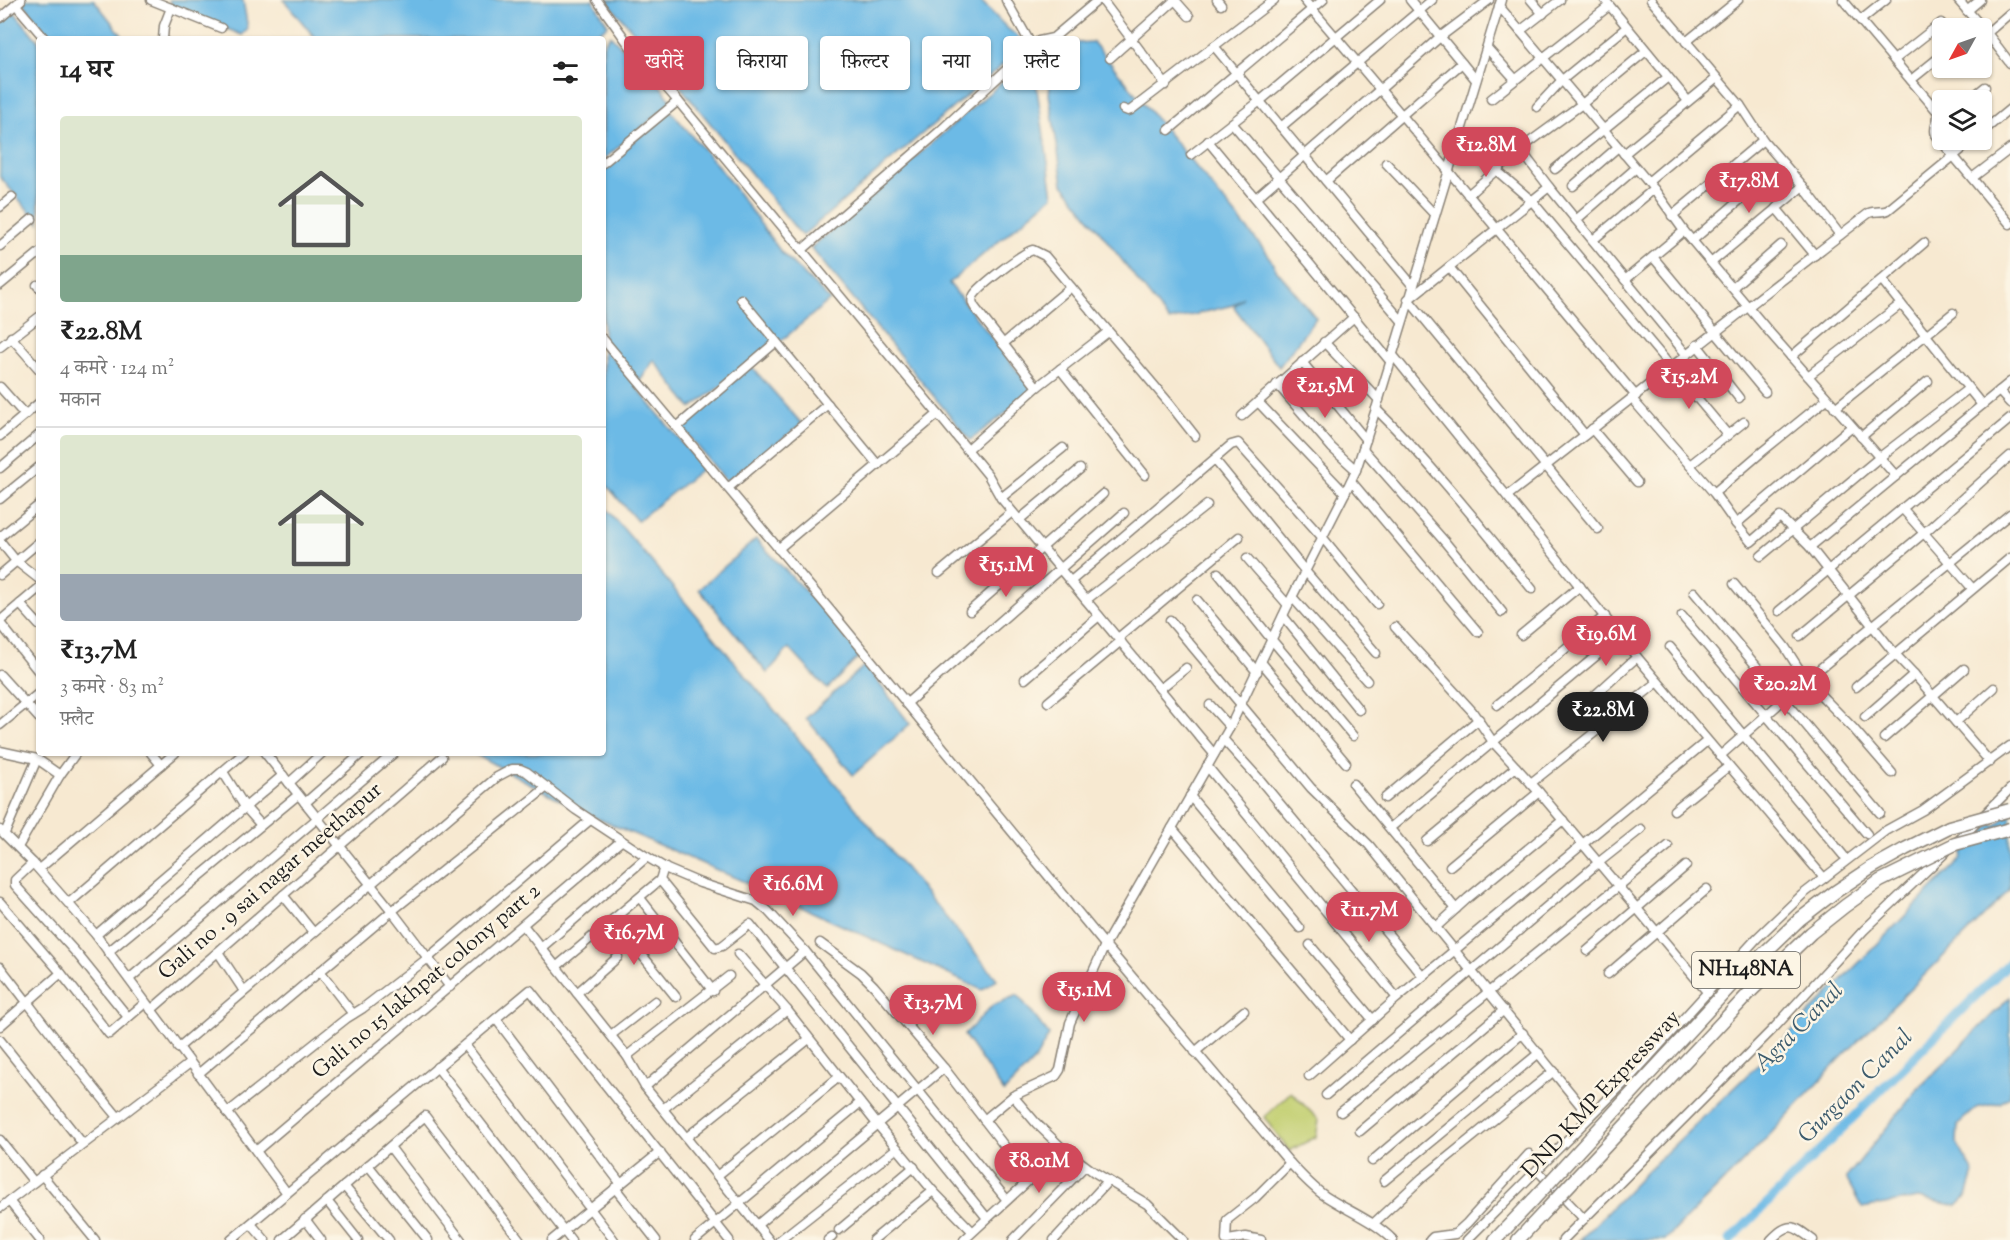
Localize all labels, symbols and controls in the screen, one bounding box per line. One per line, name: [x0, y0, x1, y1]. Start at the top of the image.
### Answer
north arrow: [1932, 18, 1992, 78]
map controls: [1932, 18, 1992, 150]
chip: खरीदें: [624, 36, 704, 90]
chip: किराया: [716, 36, 808, 90]
chip: फ़िल्टर: [820, 36, 910, 90]
chip: नया: [922, 36, 991, 90]
chip: फ़्लैट: [1003, 36, 1080, 90]
text: 14 घर: [60, 52, 113, 89]
icon: filters: [549, 56, 582, 89]
button: layers: [1932, 90, 1992, 150]
pin: ₹12.8M: [1437, 127, 1535, 178]
text: ₹12.8M: [1456, 132, 1516, 161]
icon: home: [267, 155, 375, 263]
pin: ₹17.8M: [1700, 163, 1798, 214]
text: ₹17.8M: [1719, 168, 1779, 197]
text: ₹22.8M: [60, 314, 142, 351]
text: 4 कमरे · 124 m²: [60, 355, 175, 384]
pin: ₹15.2M: [1640, 359, 1738, 410]
text: ₹15.2M: [1660, 364, 1718, 393]
pin: ₹21.5M: [1276, 368, 1374, 419]
text: ₹21.5M: [1296, 373, 1354, 402]
text: मकान: [60, 387, 101, 416]
icon: home: [267, 474, 375, 582]
pin: ₹15.1M: [957, 547, 1055, 598]
text: ₹15.1M: [978, 552, 1034, 581]
pin: ₹19.6M: [1557, 616, 1655, 667]
text: ₹19.6M: [1576, 621, 1636, 650]
text: ₹13.7M: [60, 633, 137, 670]
pin: ₹20.2M: [1736, 666, 1834, 717]
text: ₹20.2M: [1753, 671, 1817, 700]
text: 3 कमरे · 83 m²: [60, 674, 164, 703]
pin: ₹22.8M: [1554, 692, 1652, 743]
text: ₹22.8M: [1571, 697, 1635, 726]
text: फ़्लैट: [60, 706, 93, 735]
street label: Gali no . 9 sai nagar meethapur: [152, 775, 390, 989]
pin: ₹16.6M: [744, 866, 842, 917]
text: ₹16.6M: [763, 871, 823, 900]
street label: Gali no 15 lakhpat colony part 2: [306, 876, 548, 1088]
pin: ₹11.7M: [1320, 892, 1418, 943]
text: ₹11.7M: [1340, 897, 1398, 926]
pin: ₹16.7M: [585, 915, 683, 966]
text: ₹16.7M: [604, 920, 664, 949]
road number: NH148NA: [1692, 952, 1800, 988]
pin: ₹15.1M: [1035, 972, 1133, 1023]
water label: Agra Canal: [1746, 975, 1852, 1081]
text: ₹15.1M: [1056, 977, 1112, 1006]
pin: ₹13.7M: [884, 985, 982, 1036]
text: ₹13.7M: [903, 990, 963, 1019]
street label: DND KMP Expressway: [1515, 1003, 1689, 1186]
water label: Gurgaon Canal: [1791, 1022, 1921, 1152]
pin: ₹8.01M: [990, 1143, 1088, 1194]
text: ₹8.01M: [1008, 1148, 1070, 1177]

